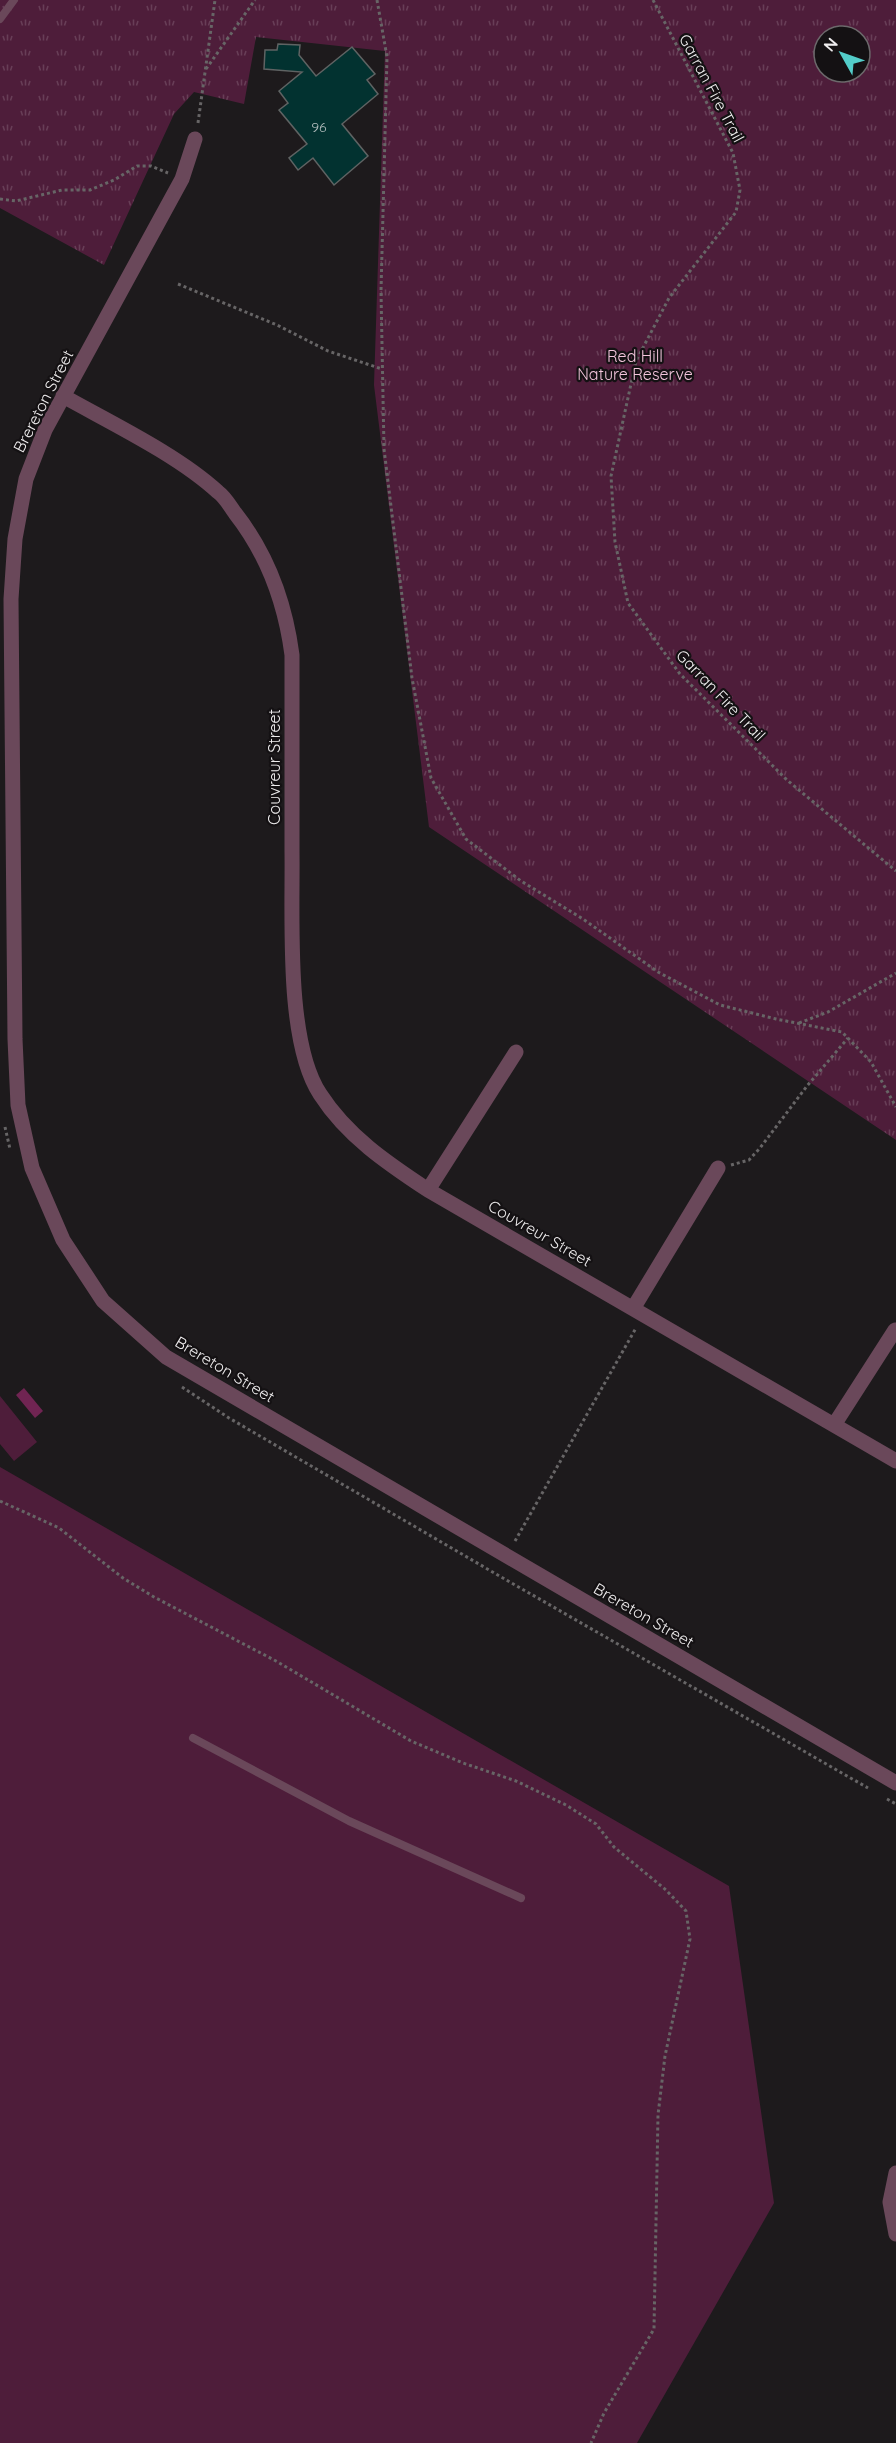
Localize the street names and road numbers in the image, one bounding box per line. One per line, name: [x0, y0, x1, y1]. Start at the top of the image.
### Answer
street label: Garran Fire Trail: [675, 30, 749, 146]
street label: Brereton Street: [9, 346, 77, 456]
street label: Garran Fire Trail: [672, 645, 770, 745]
street label: Couvreur Street: [264, 709, 284, 825]
street label: Couvreur Street: [485, 1195, 595, 1271]
street label: Brereton Street: [172, 1331, 278, 1407]
street label: Brereton Street: [590, 1578, 698, 1652]

